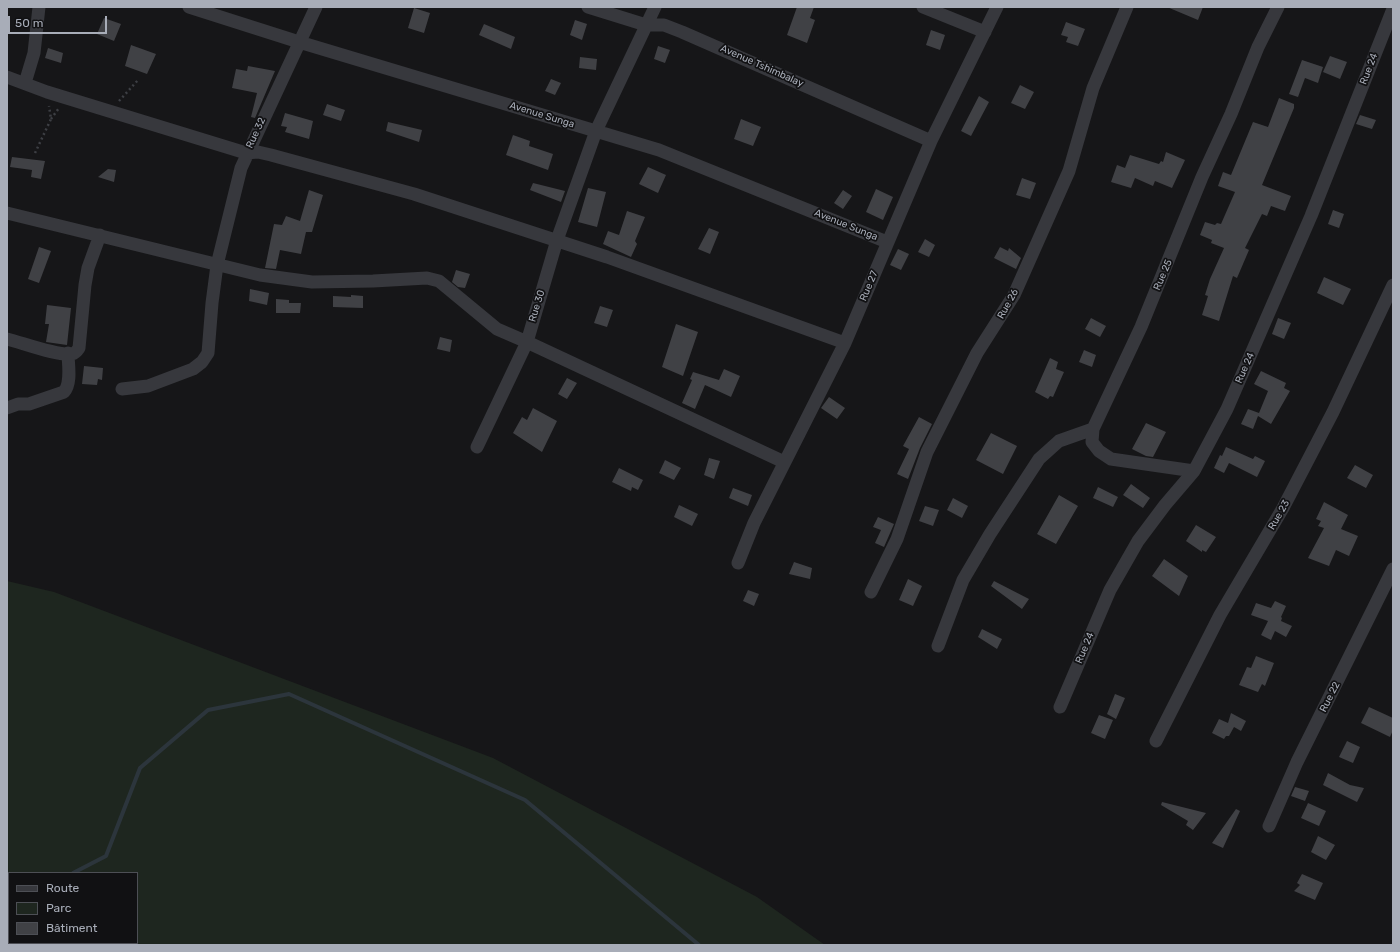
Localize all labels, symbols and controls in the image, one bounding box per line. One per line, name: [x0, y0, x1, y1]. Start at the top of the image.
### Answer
scale bar: [10, 8, 109, 34]
text: 50 m: [15, 16, 43, 30]
street label: Avenue Tshimbalay: [719, 42, 805, 90]
street label: Rue 24: [1358, 52, 1380, 86]
street label: Avenue Sunga: [508, 99, 576, 131]
street label: Rue 32: [244, 116, 268, 150]
street label: Avenue Sunga: [813, 207, 879, 243]
street label: Rue 25: [1151, 258, 1175, 292]
street label: Rue 27: [857, 269, 881, 303]
street label: Rue 26: [995, 287, 1021, 321]
street label: Rue 30: [526, 288, 548, 324]
street label: Rue 24: [1233, 351, 1257, 385]
street label: Rue 23: [1266, 498, 1292, 532]
street label: Rue 24: [1073, 631, 1097, 665]
street label: Rue 22: [1317, 680, 1343, 714]
legend: [8, 872, 138, 944]
text: Route: [46, 881, 79, 895]
text: Parc: [46, 901, 71, 915]
text: Bâtiment: [46, 921, 97, 935]

